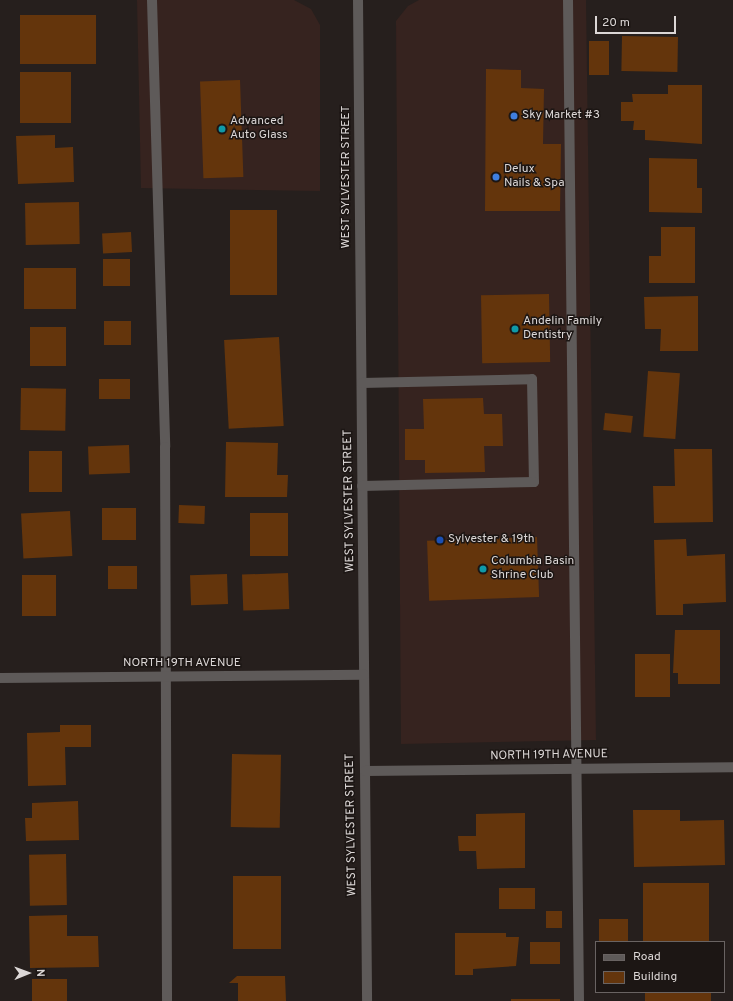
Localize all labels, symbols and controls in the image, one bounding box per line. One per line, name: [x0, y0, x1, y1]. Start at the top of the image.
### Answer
scale bar: [597, 8, 678, 34]
text: 20 m: [602, 15, 630, 31]
street label: WEST SYLVESTER STREET: [340, 105, 354, 249]
place label: Sky Market #3: [522, 109, 600, 123]
marker: Sky Market #3: [509, 111, 519, 121]
place label: Advanced Auto Glass: [230, 115, 288, 143]
marker: Advanced Auto Glass: [217, 124, 227, 134]
place label: Delux Nails & Spa: [504, 163, 564, 191]
marker: Delux Nails & Spa: [491, 172, 501, 182]
place label: Andelin Family Dentistry: [523, 315, 602, 343]
marker: Andelin Family Dentistry: [510, 324, 520, 334]
street label: WEST SYLVESTER STREET: [342, 429, 358, 573]
place label: Sylvester & 19th: [448, 533, 534, 547]
marker: Sylvester & 19th: [435, 535, 445, 545]
place label: Columbia Basin Shrine Club: [491, 555, 574, 583]
marker: Columbia Basin Shrine Club: [478, 564, 488, 574]
street label: NORTH 19TH AVENUE: [123, 657, 241, 671]
street label: NORTH 19TH AVENUE: [490, 748, 608, 764]
street label: WEST SYLVESTER STREET: [344, 753, 360, 897]
legend: [595, 941, 725, 993]
text: Road: [633, 949, 661, 965]
north arrow: [8, 953, 48, 993]
text: N: [33, 969, 47, 977]
text: Building: [633, 969, 677, 985]

